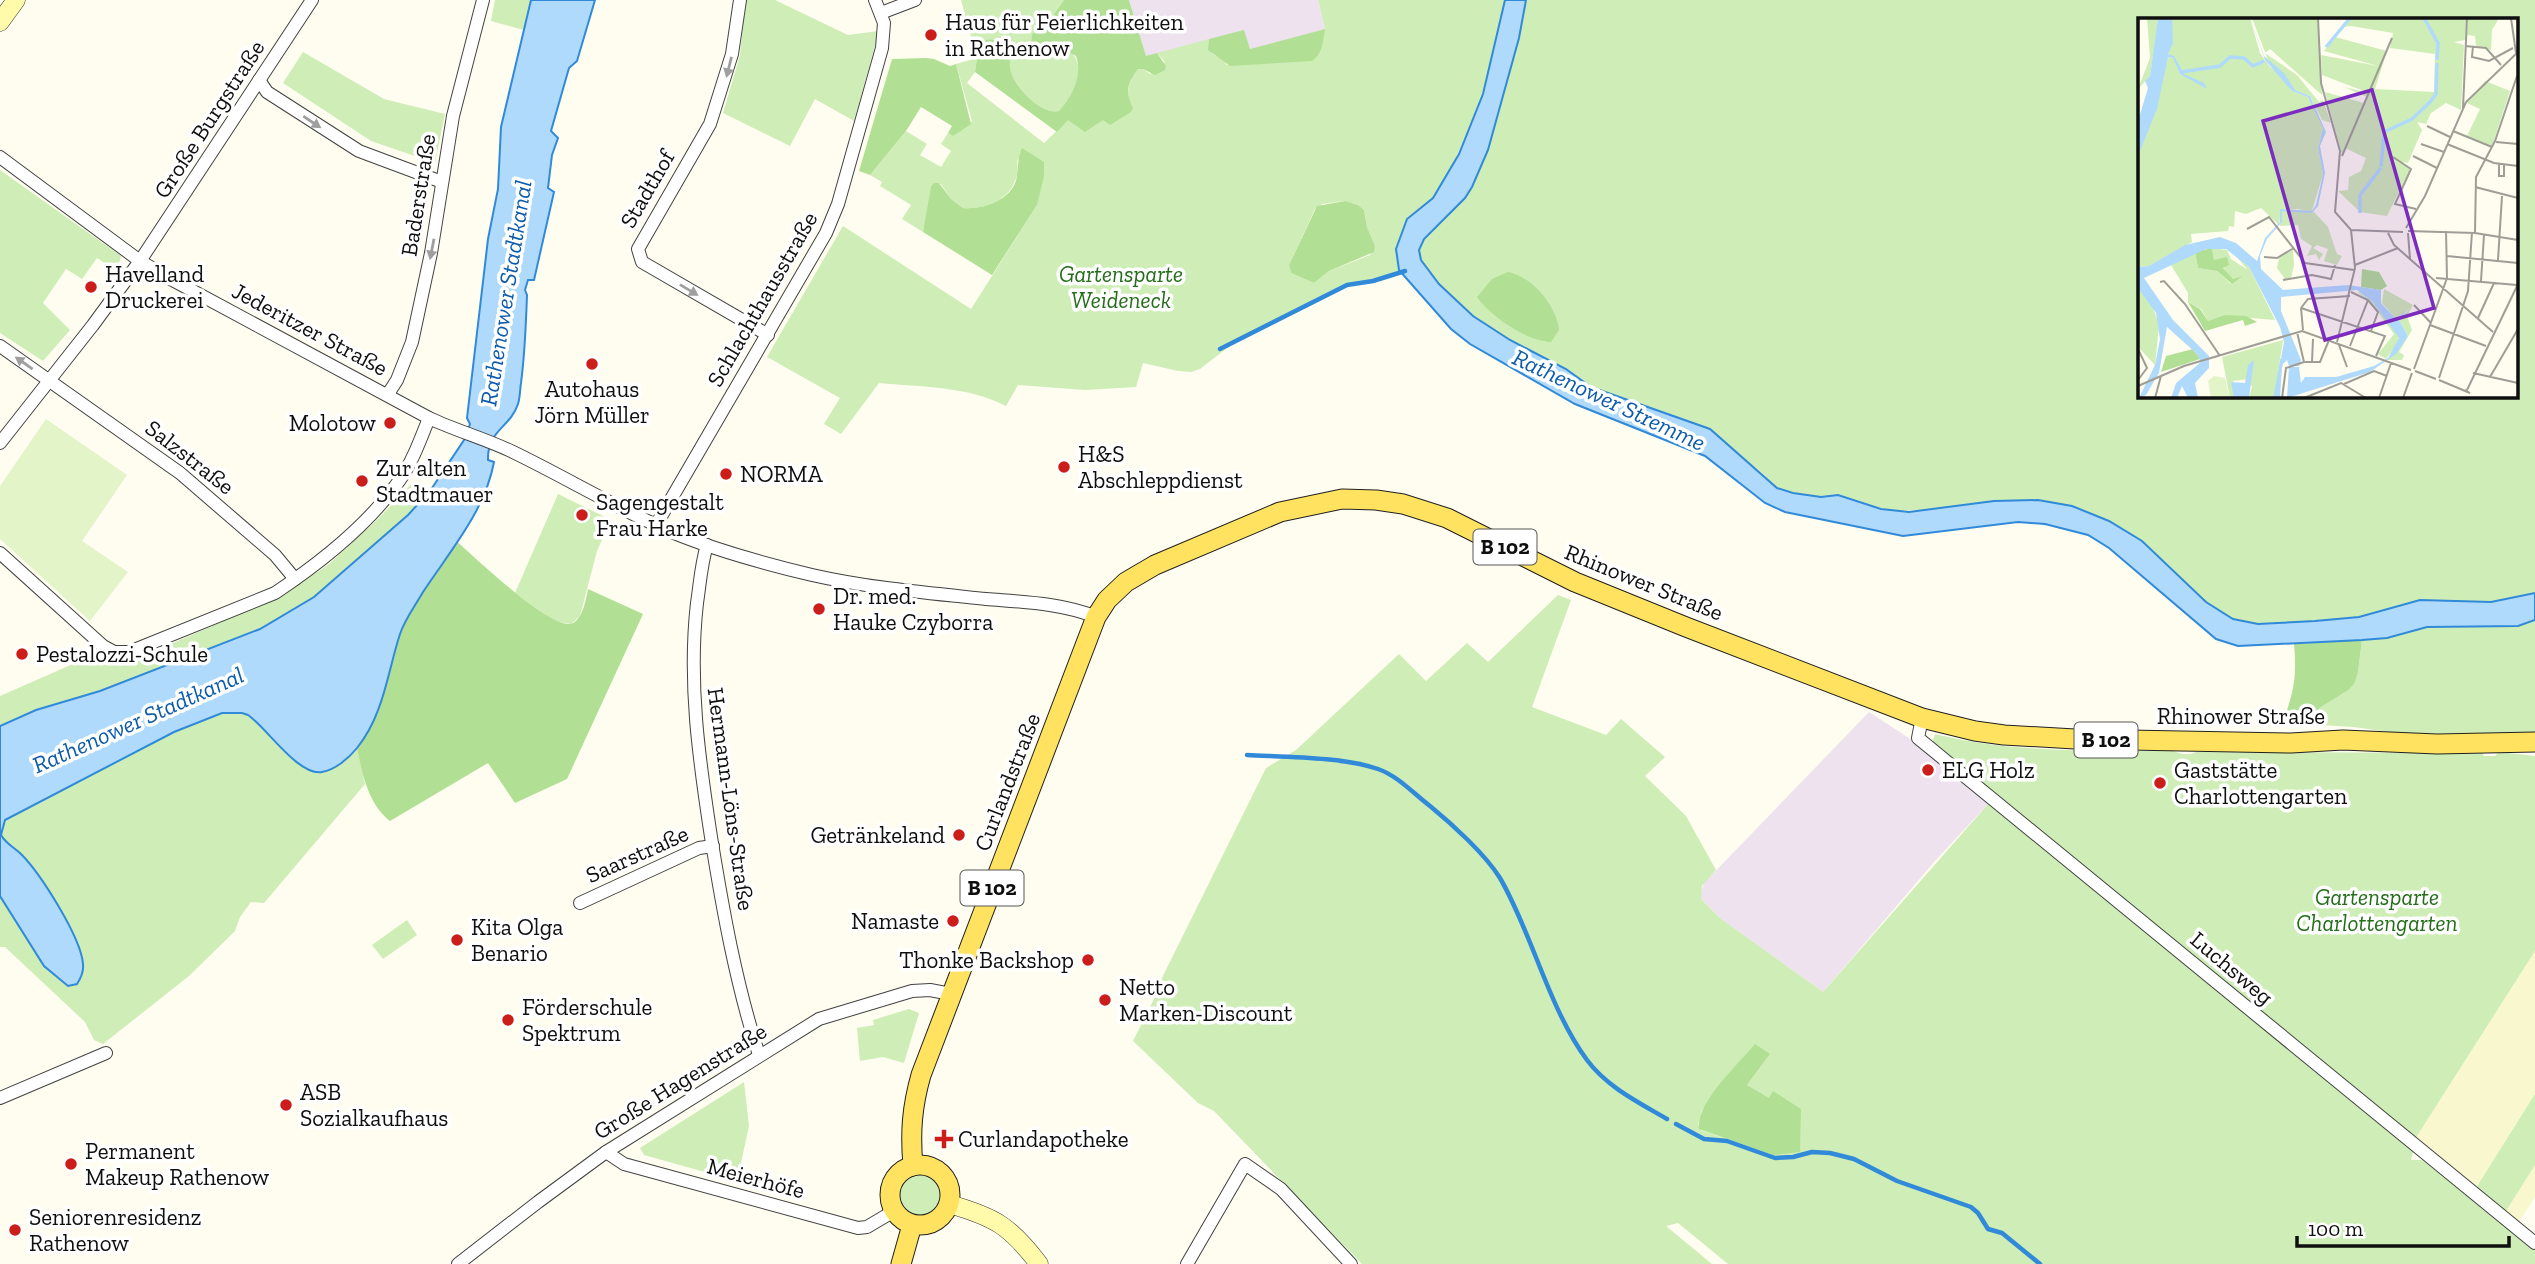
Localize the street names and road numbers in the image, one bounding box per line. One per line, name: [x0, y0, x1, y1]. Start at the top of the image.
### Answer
street label: Große Burgstraße: [148, 35, 270, 203]
street label: Baderstraße: [395, 132, 441, 258]
street label: Stadthof: [614, 144, 681, 233]
street label: Schlachthausstraße: [701, 207, 823, 391]
street label: Jederitzer Straße: [227, 276, 393, 382]
street label: Salzstraße: [140, 414, 240, 500]
road number: B 102: [1474, 530, 1536, 564]
street label: Rhinower Straße: [1561, 537, 1727, 627]
street label: Hermann-Löns-Straße: [701, 686, 761, 912]
street label: Rhinower Straße: [2157, 702, 2325, 730]
street label: Curlandstraße: [968, 709, 1046, 855]
road number: B 102: [2074, 722, 2138, 758]
street label: Saarstraße: [581, 819, 693, 889]
road number: B 102: [960, 870, 1024, 906]
street label: Luchsweg: [2185, 925, 2279, 1011]
street label: Große Hagenstraße: [588, 1017, 772, 1145]
street label: Meierhöfe: [704, 1152, 808, 1204]

